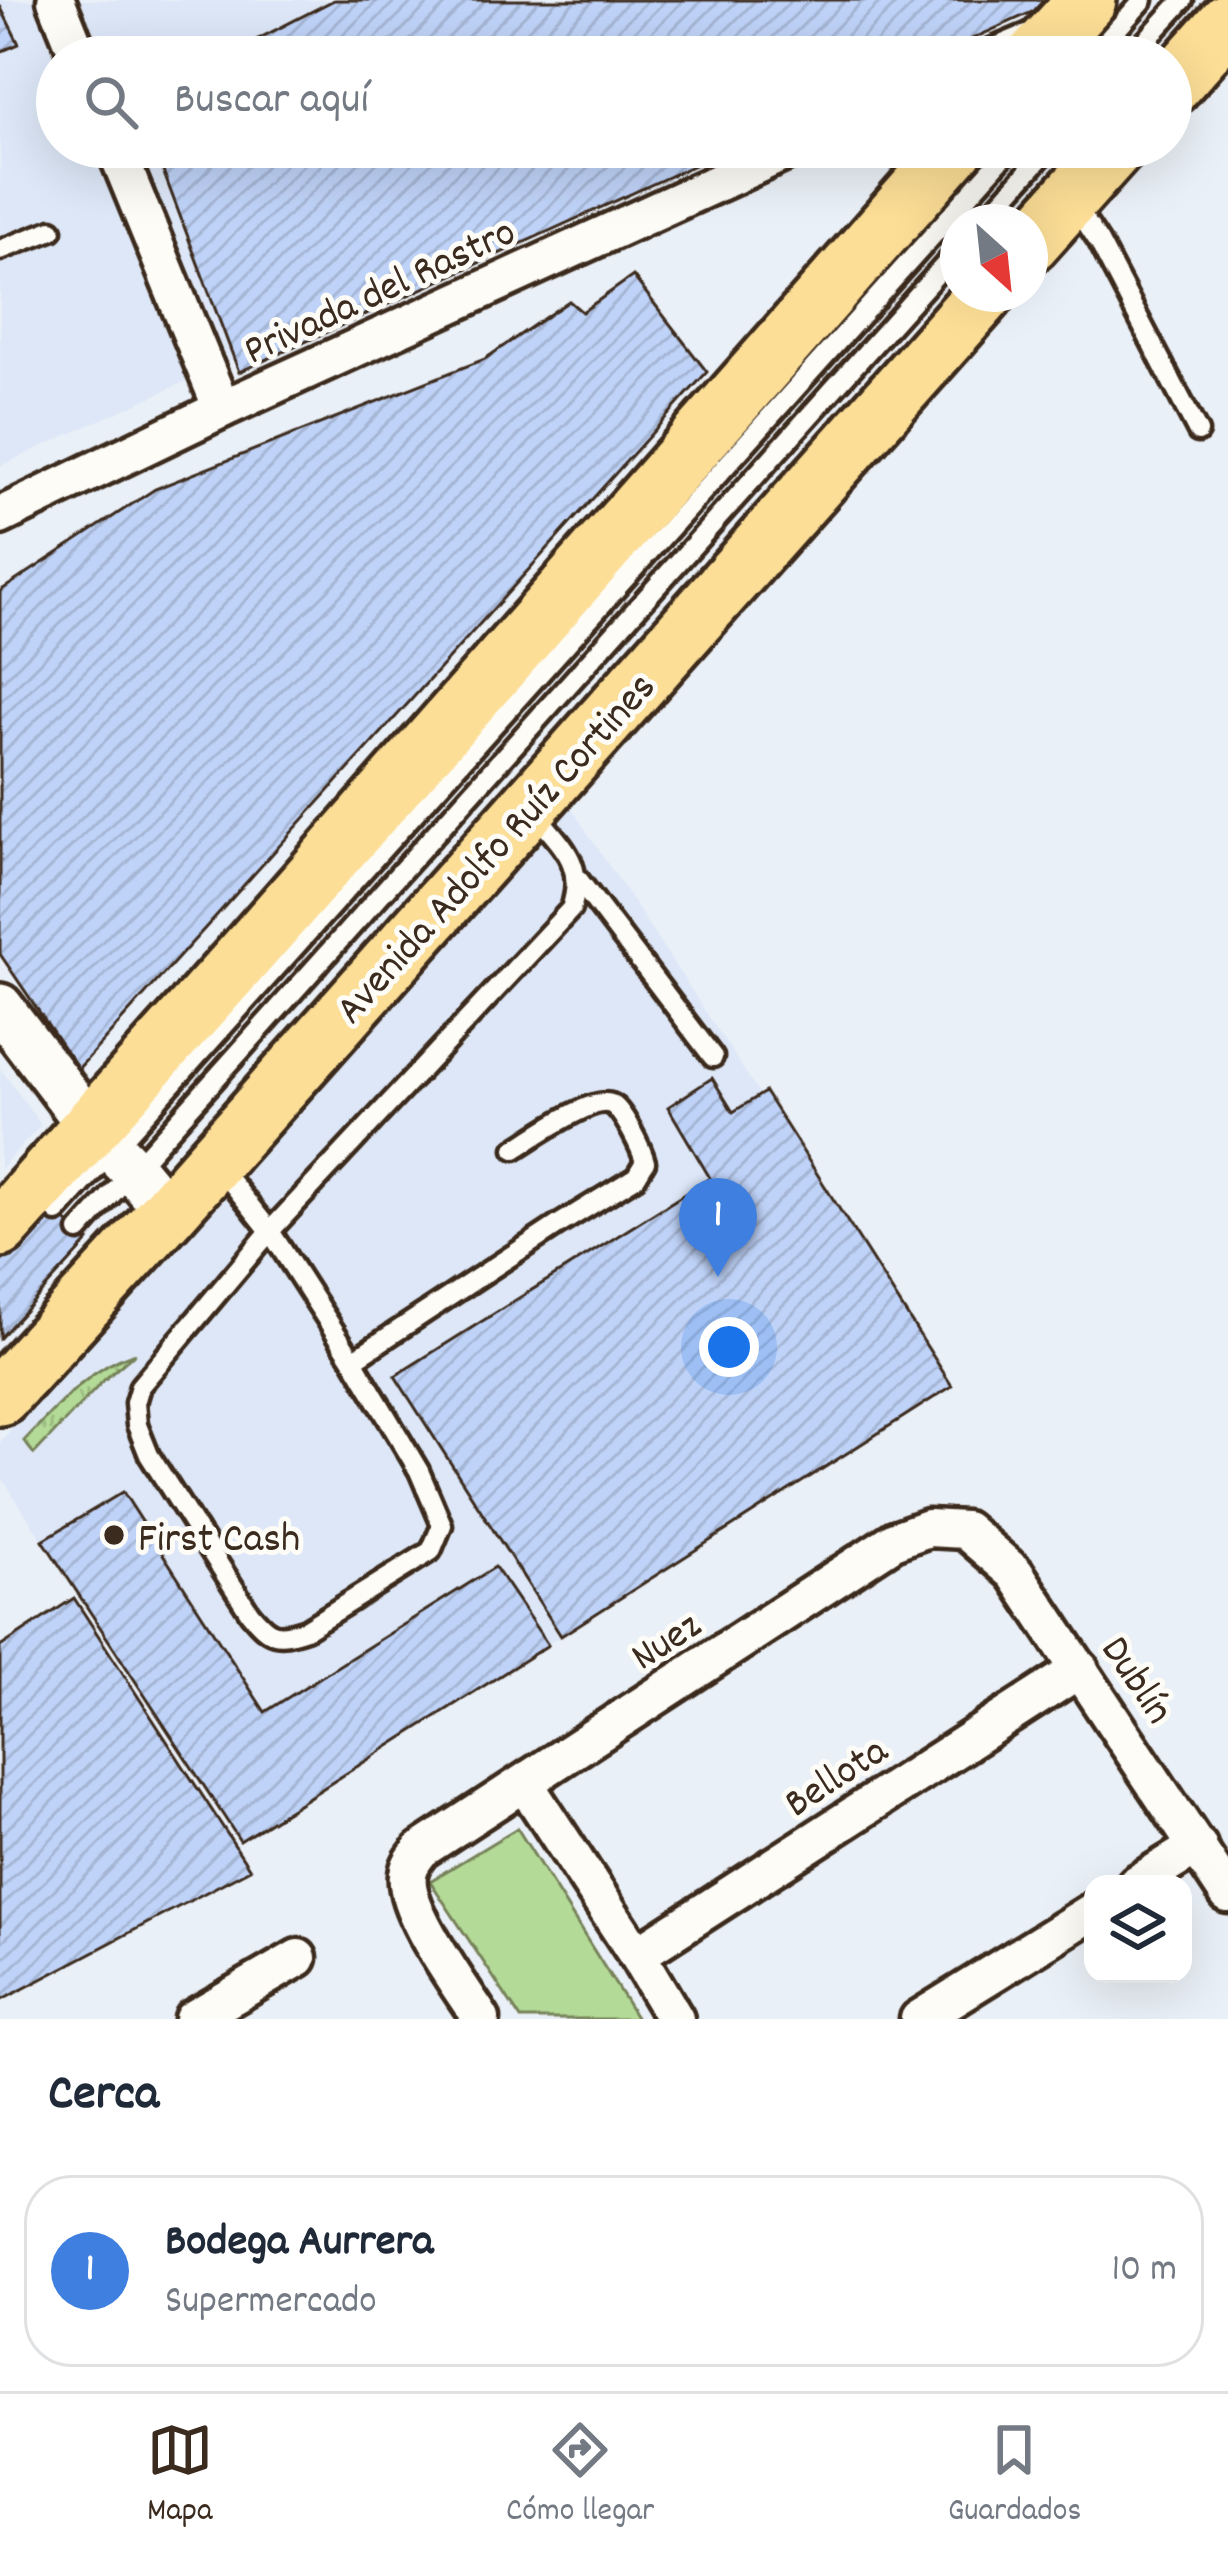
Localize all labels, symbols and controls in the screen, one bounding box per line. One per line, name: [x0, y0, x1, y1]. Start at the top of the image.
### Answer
search box: [36, 36, 1192, 168]
icon: search: [78, 69, 144, 135]
text: Buscar aquí: [174, 70, 369, 134]
north arrow: [940, 204, 1048, 312]
street label: Privada del Rastro: [235, 205, 527, 384]
street label: Avenida Adolfo Ruíz Cortines: [324, 662, 673, 1040]
pin: 1: [679, 1178, 757, 1277]
your location: [699, 1317, 759, 1377]
place label: First Cash: [138, 1512, 300, 1572]
marker: First Cash: [101, 1522, 127, 1548]
street label: Nuez: [621, 1599, 715, 1689]
street label: Dublín: [1083, 1626, 1186, 1738]
street label: Bellota: [774, 1723, 902, 1836]
map controls: [1084, 1875, 1192, 1983]
button: layers: [1084, 1875, 1192, 1983]
text: Cerca: [48, 2061, 159, 2133]
text: Bodega Aurrera: [165, 2212, 433, 2276]
text: 1: [86, 2244, 94, 2299]
text: 10 m: [1111, 2244, 1177, 2299]
text: Supermercado: [165, 2276, 377, 2331]
tab: Mapa: [147, 2417, 213, 2536]
tab: Cómo llegar: [506, 2417, 654, 2536]
tab: Guardados: [948, 2417, 1081, 2536]

